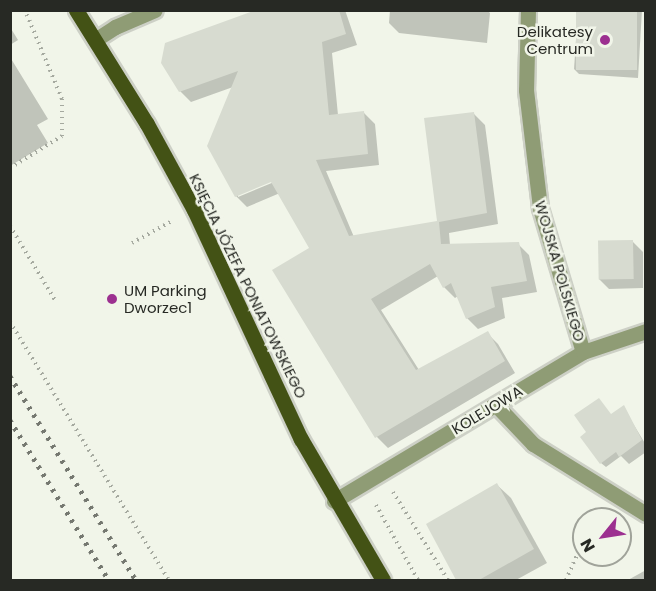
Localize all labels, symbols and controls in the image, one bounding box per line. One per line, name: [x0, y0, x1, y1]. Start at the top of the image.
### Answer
place label: Delikatesy Centrum: [517, 22, 593, 57]
marker: Delikatesy Centrum: [598, 33, 612, 47]
street label: KSIĘCIA JÓZEFA PONIATOWSKIEGO: [186, 171, 310, 401]
street label: WOJSKA POLSKIEGO: [531, 198, 589, 344]
place label: UM Parking Dworzec1: [124, 281, 207, 316]
marker: UM Parking Dworzec1: [105, 292, 119, 306]
street label: KOLEJOWA: [448, 382, 526, 438]
north arrow: [572, 507, 632, 567]
text: N: [575, 534, 601, 556]

